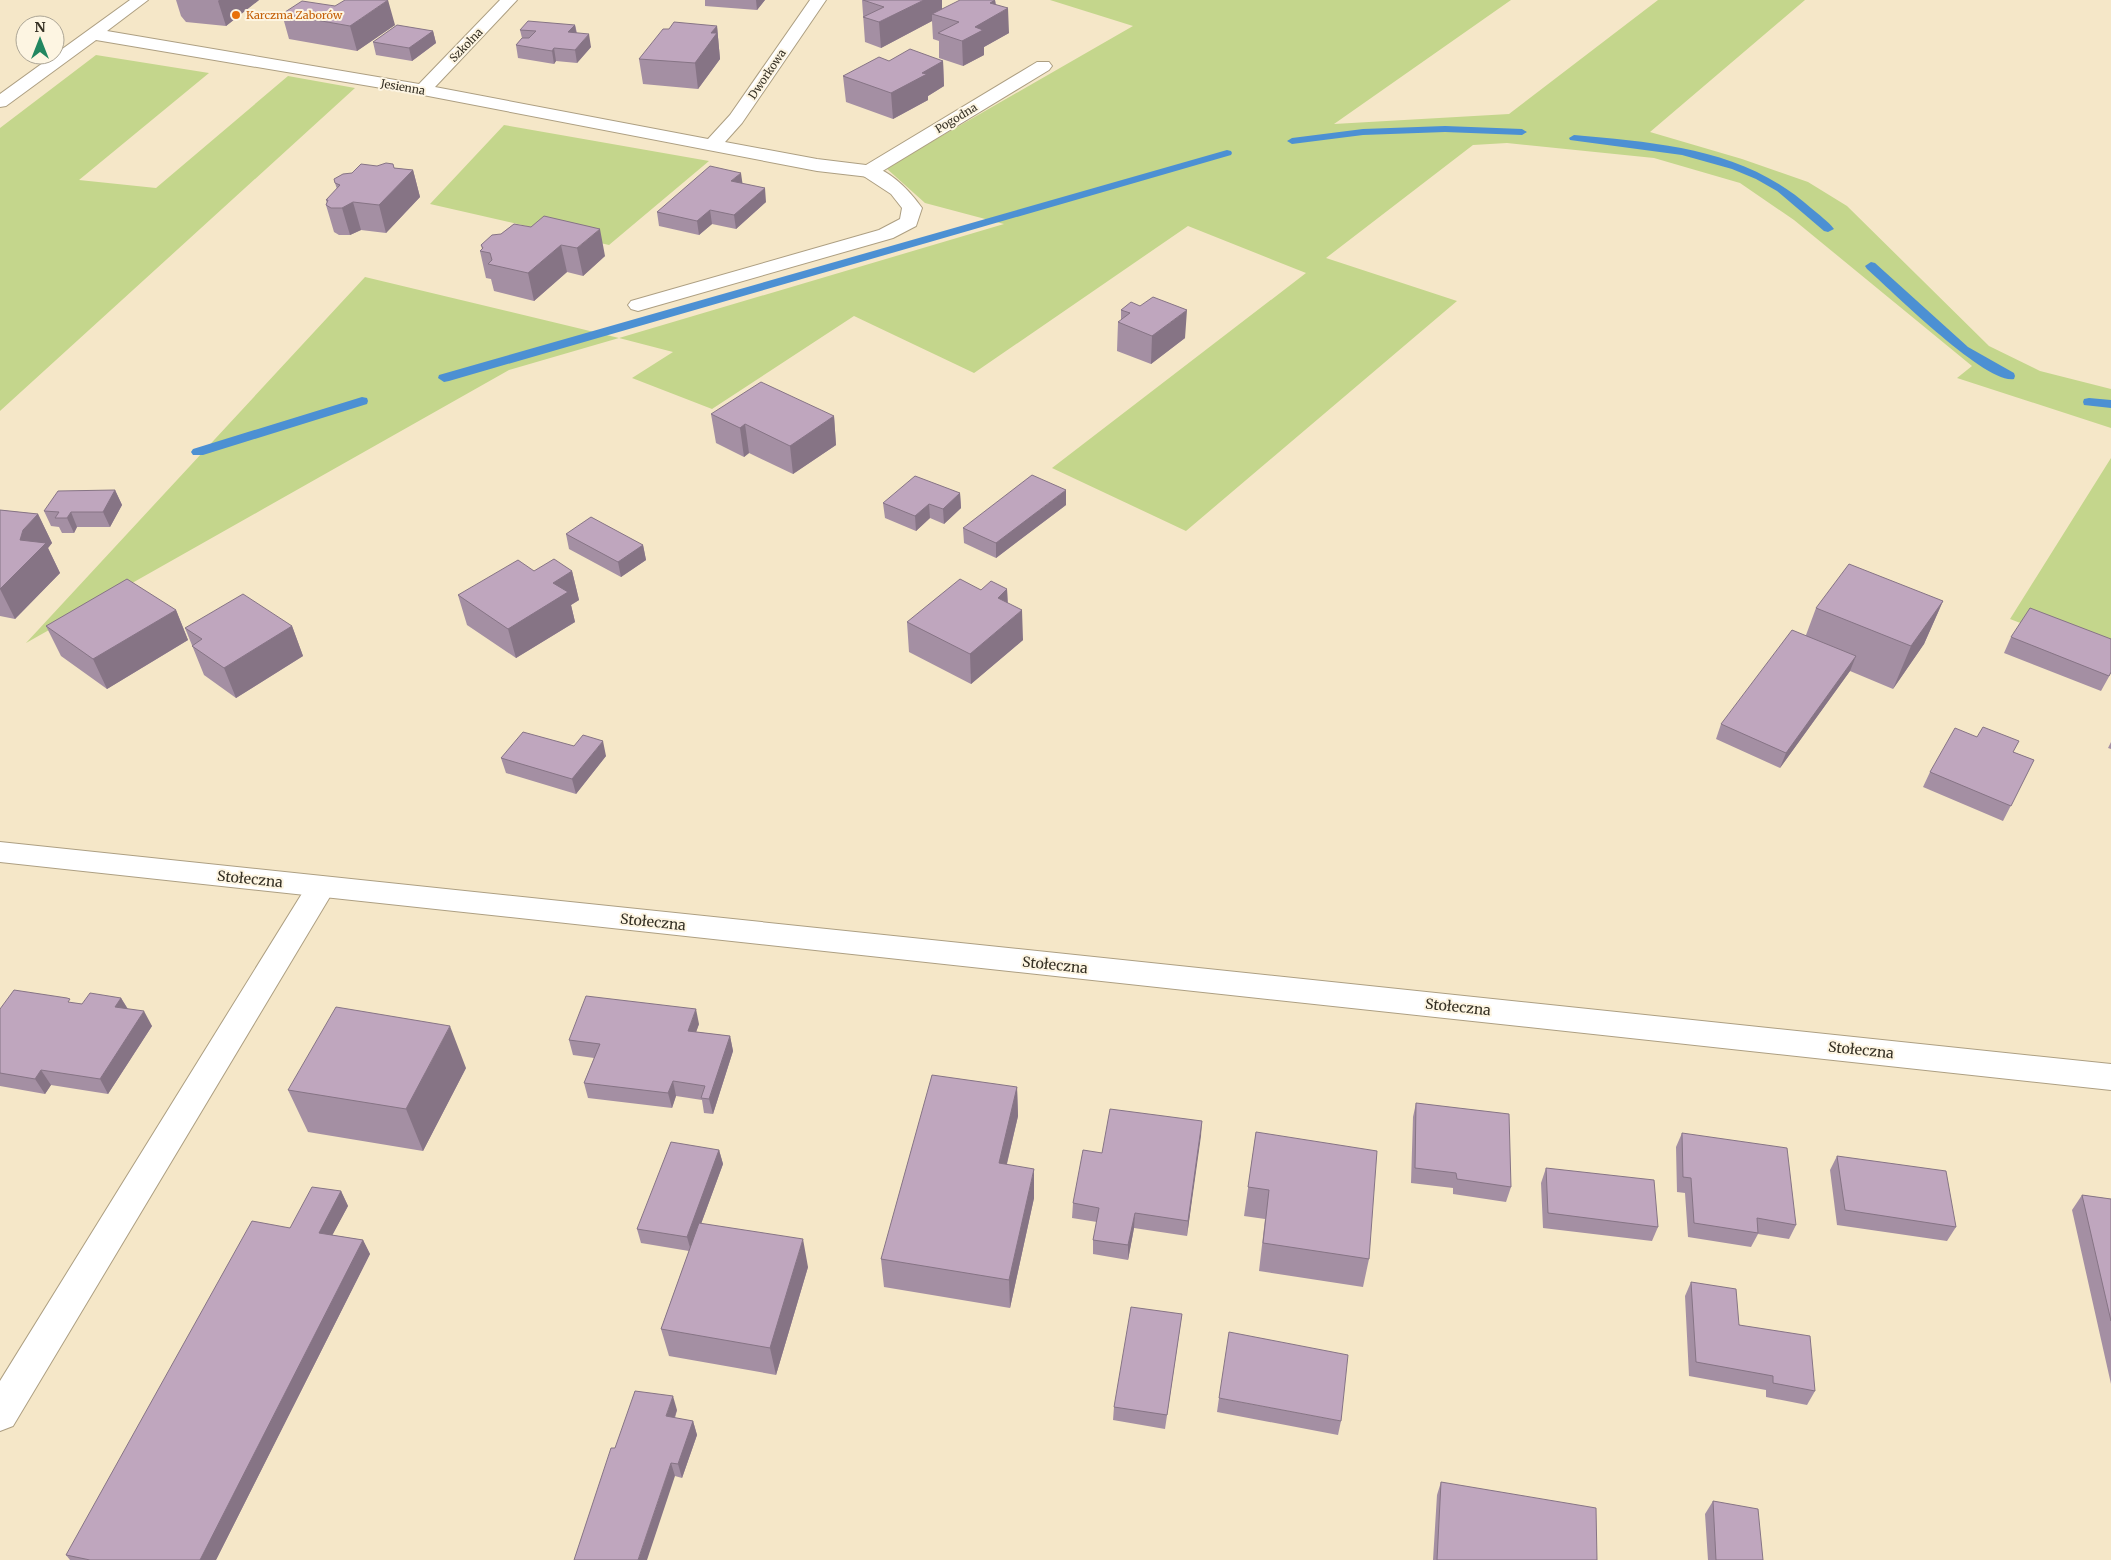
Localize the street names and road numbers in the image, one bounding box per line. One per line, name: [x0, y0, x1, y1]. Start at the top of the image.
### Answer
street label: Szkolna: [446, 25, 486, 65]
street label: Dworkowa: [745, 46, 789, 102]
street label: Jesienna: [379, 76, 426, 98]
street label: Pogodna: [932, 100, 980, 136]
street label: Stołeczna: [216, 867, 284, 891]
street label: Stołeczna: [619, 910, 687, 934]
street label: Stołeczna: [1021, 953, 1089, 977]
street label: Stołeczna: [1424, 995, 1492, 1019]
street label: Stołeczna: [1827, 1038, 1895, 1062]

